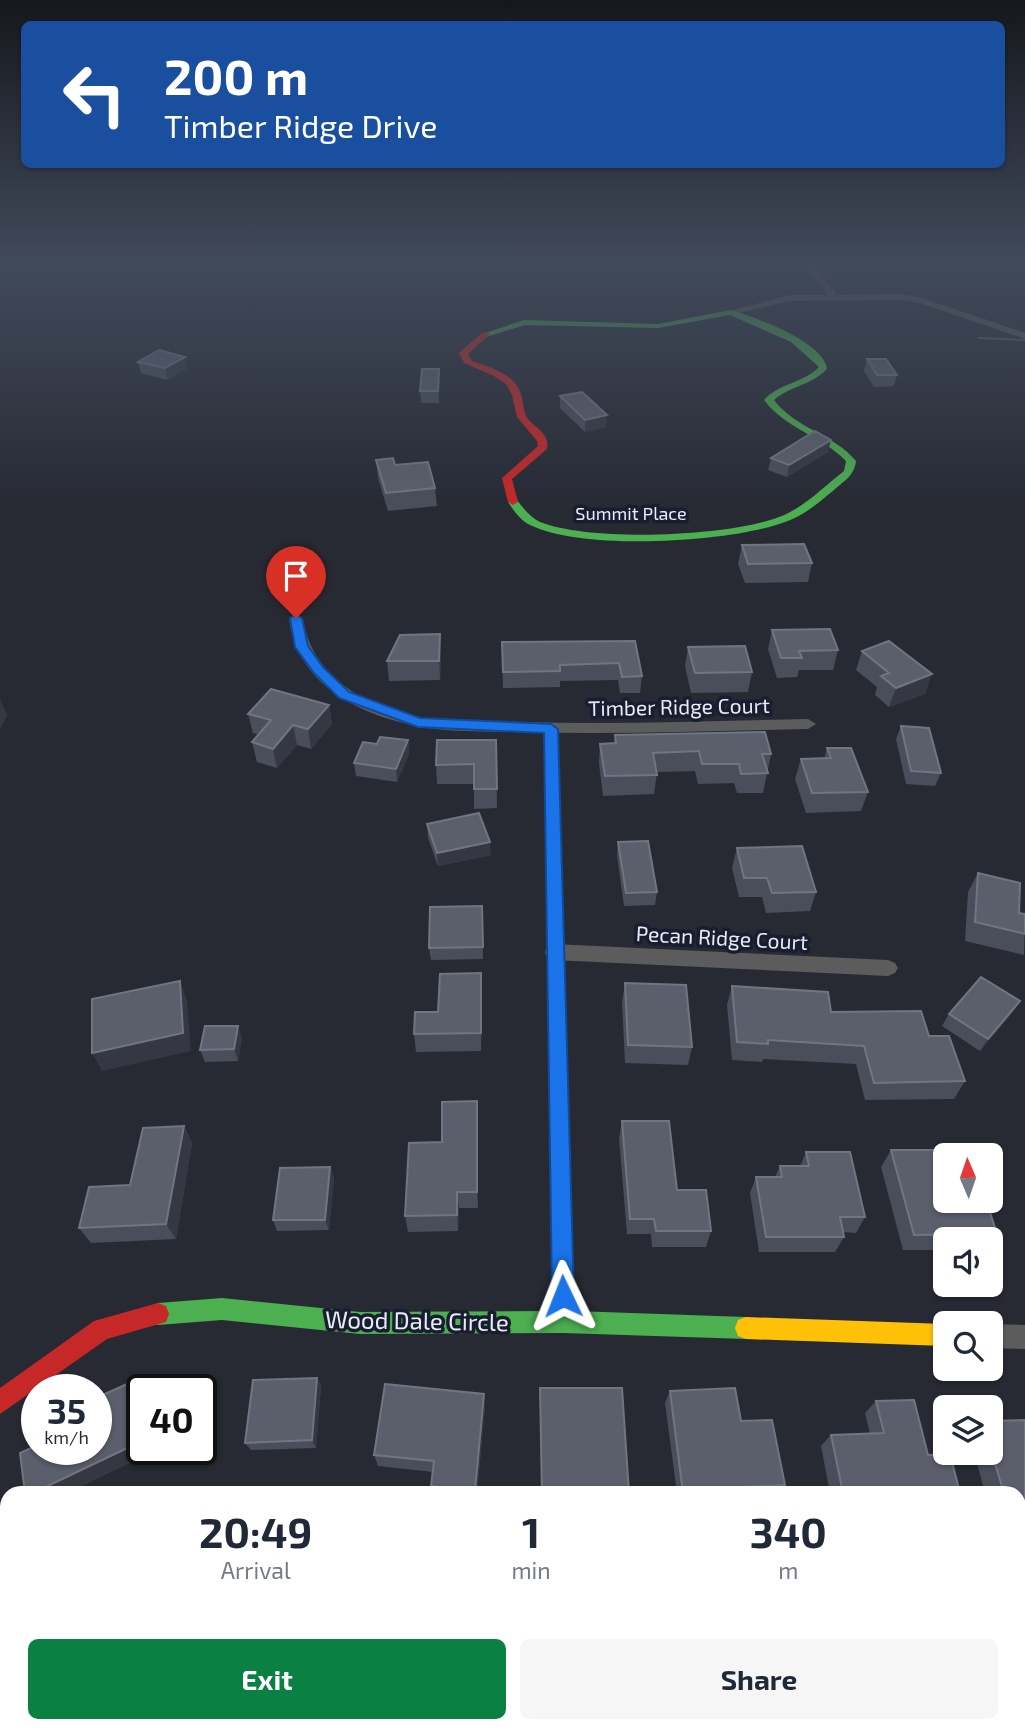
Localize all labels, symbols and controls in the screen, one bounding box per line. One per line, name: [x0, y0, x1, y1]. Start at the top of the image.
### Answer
text: 200 m: [164, 46, 308, 105]
icon: left: [49, 49, 140, 140]
text: Timber Ridge Drive: [164, 106, 437, 144]
street label: Summit Place: [575, 502, 687, 524]
pin: [266, 546, 326, 618]
icon: arrive: [277, 557, 315, 595]
street label: Timber Ridge Court: [588, 692, 770, 720]
street label: Pecan Ridge Court: [635, 920, 809, 954]
north arrow: [933, 1143, 1003, 1213]
map controls: [933, 1143, 1003, 1465]
button: sound: [933, 1227, 1003, 1297]
position arrow: [526, 1259, 600, 1333]
street label: Wood Dale Circle: [325, 1304, 509, 1336]
button: search: [933, 1311, 1003, 1381]
speed limit sign: 40: [126, 1374, 217, 1465]
text: 35: [47, 1389, 86, 1431]
button: layers: [933, 1395, 1003, 1465]
text: km/h: [44, 1426, 89, 1448]
text: 20:49: [199, 1506, 312, 1556]
text: 1: [522, 1506, 540, 1556]
text: 340: [750, 1506, 827, 1556]
text: Arrival: [221, 1556, 291, 1584]
text: min: [511, 1556, 551, 1584]
text: m: [778, 1556, 798, 1584]
button: Exit: [28, 1639, 506, 1719]
button: Share: [520, 1639, 998, 1719]

